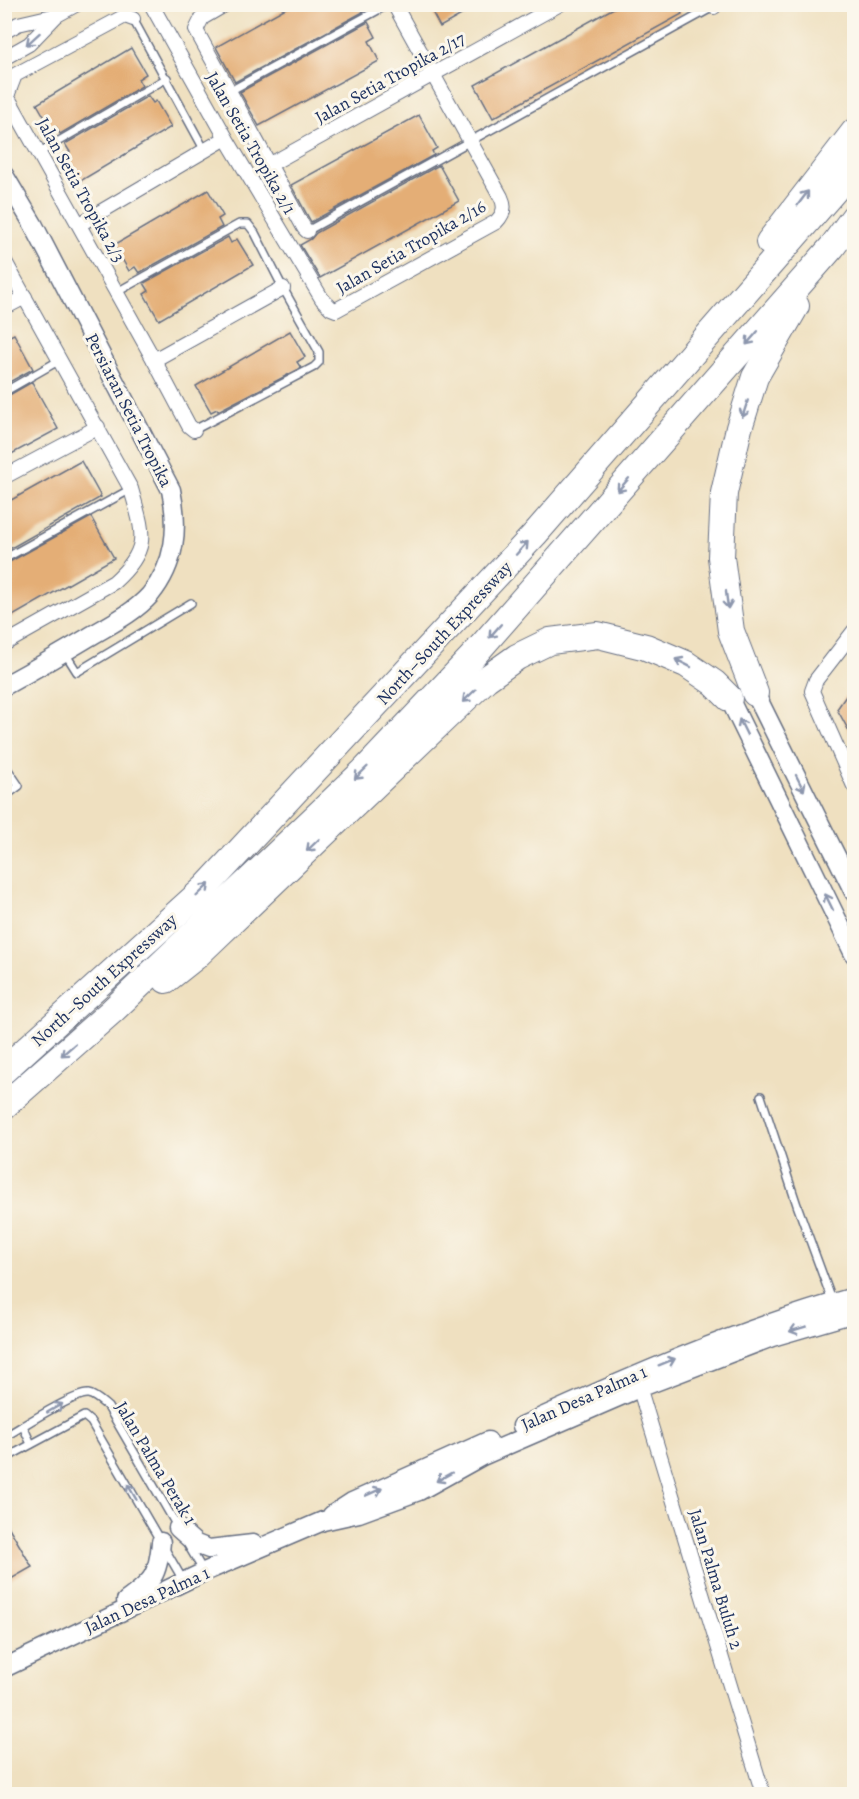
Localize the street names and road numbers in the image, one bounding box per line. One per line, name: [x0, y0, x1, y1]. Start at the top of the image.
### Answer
street label: Jalan Setia Tropika 2/17: [311, 26, 470, 129]
street label: Jalan Setia Tropika 2/1: [200, 67, 302, 219]
street label: Jalan Setia Tropika 2/3: [31, 113, 131, 267]
street label: Jalan Setia Tropika 2/16: [332, 194, 490, 300]
street label: Persiaran Setia Tropika: [80, 329, 179, 492]
street label: North–South Expressway: [371, 555, 518, 710]
street label: North–South Expressway: [26, 907, 183, 1052]
street label: Jalan Desa Palma 1: [517, 1360, 651, 1436]
street label: Jalan Palma Perak 1: [110, 1397, 202, 1529]
street label: Jalan Palma Buluh 2: [683, 1506, 749, 1653]
street label: Jalan Desa Palma 1: [81, 1561, 213, 1639]

